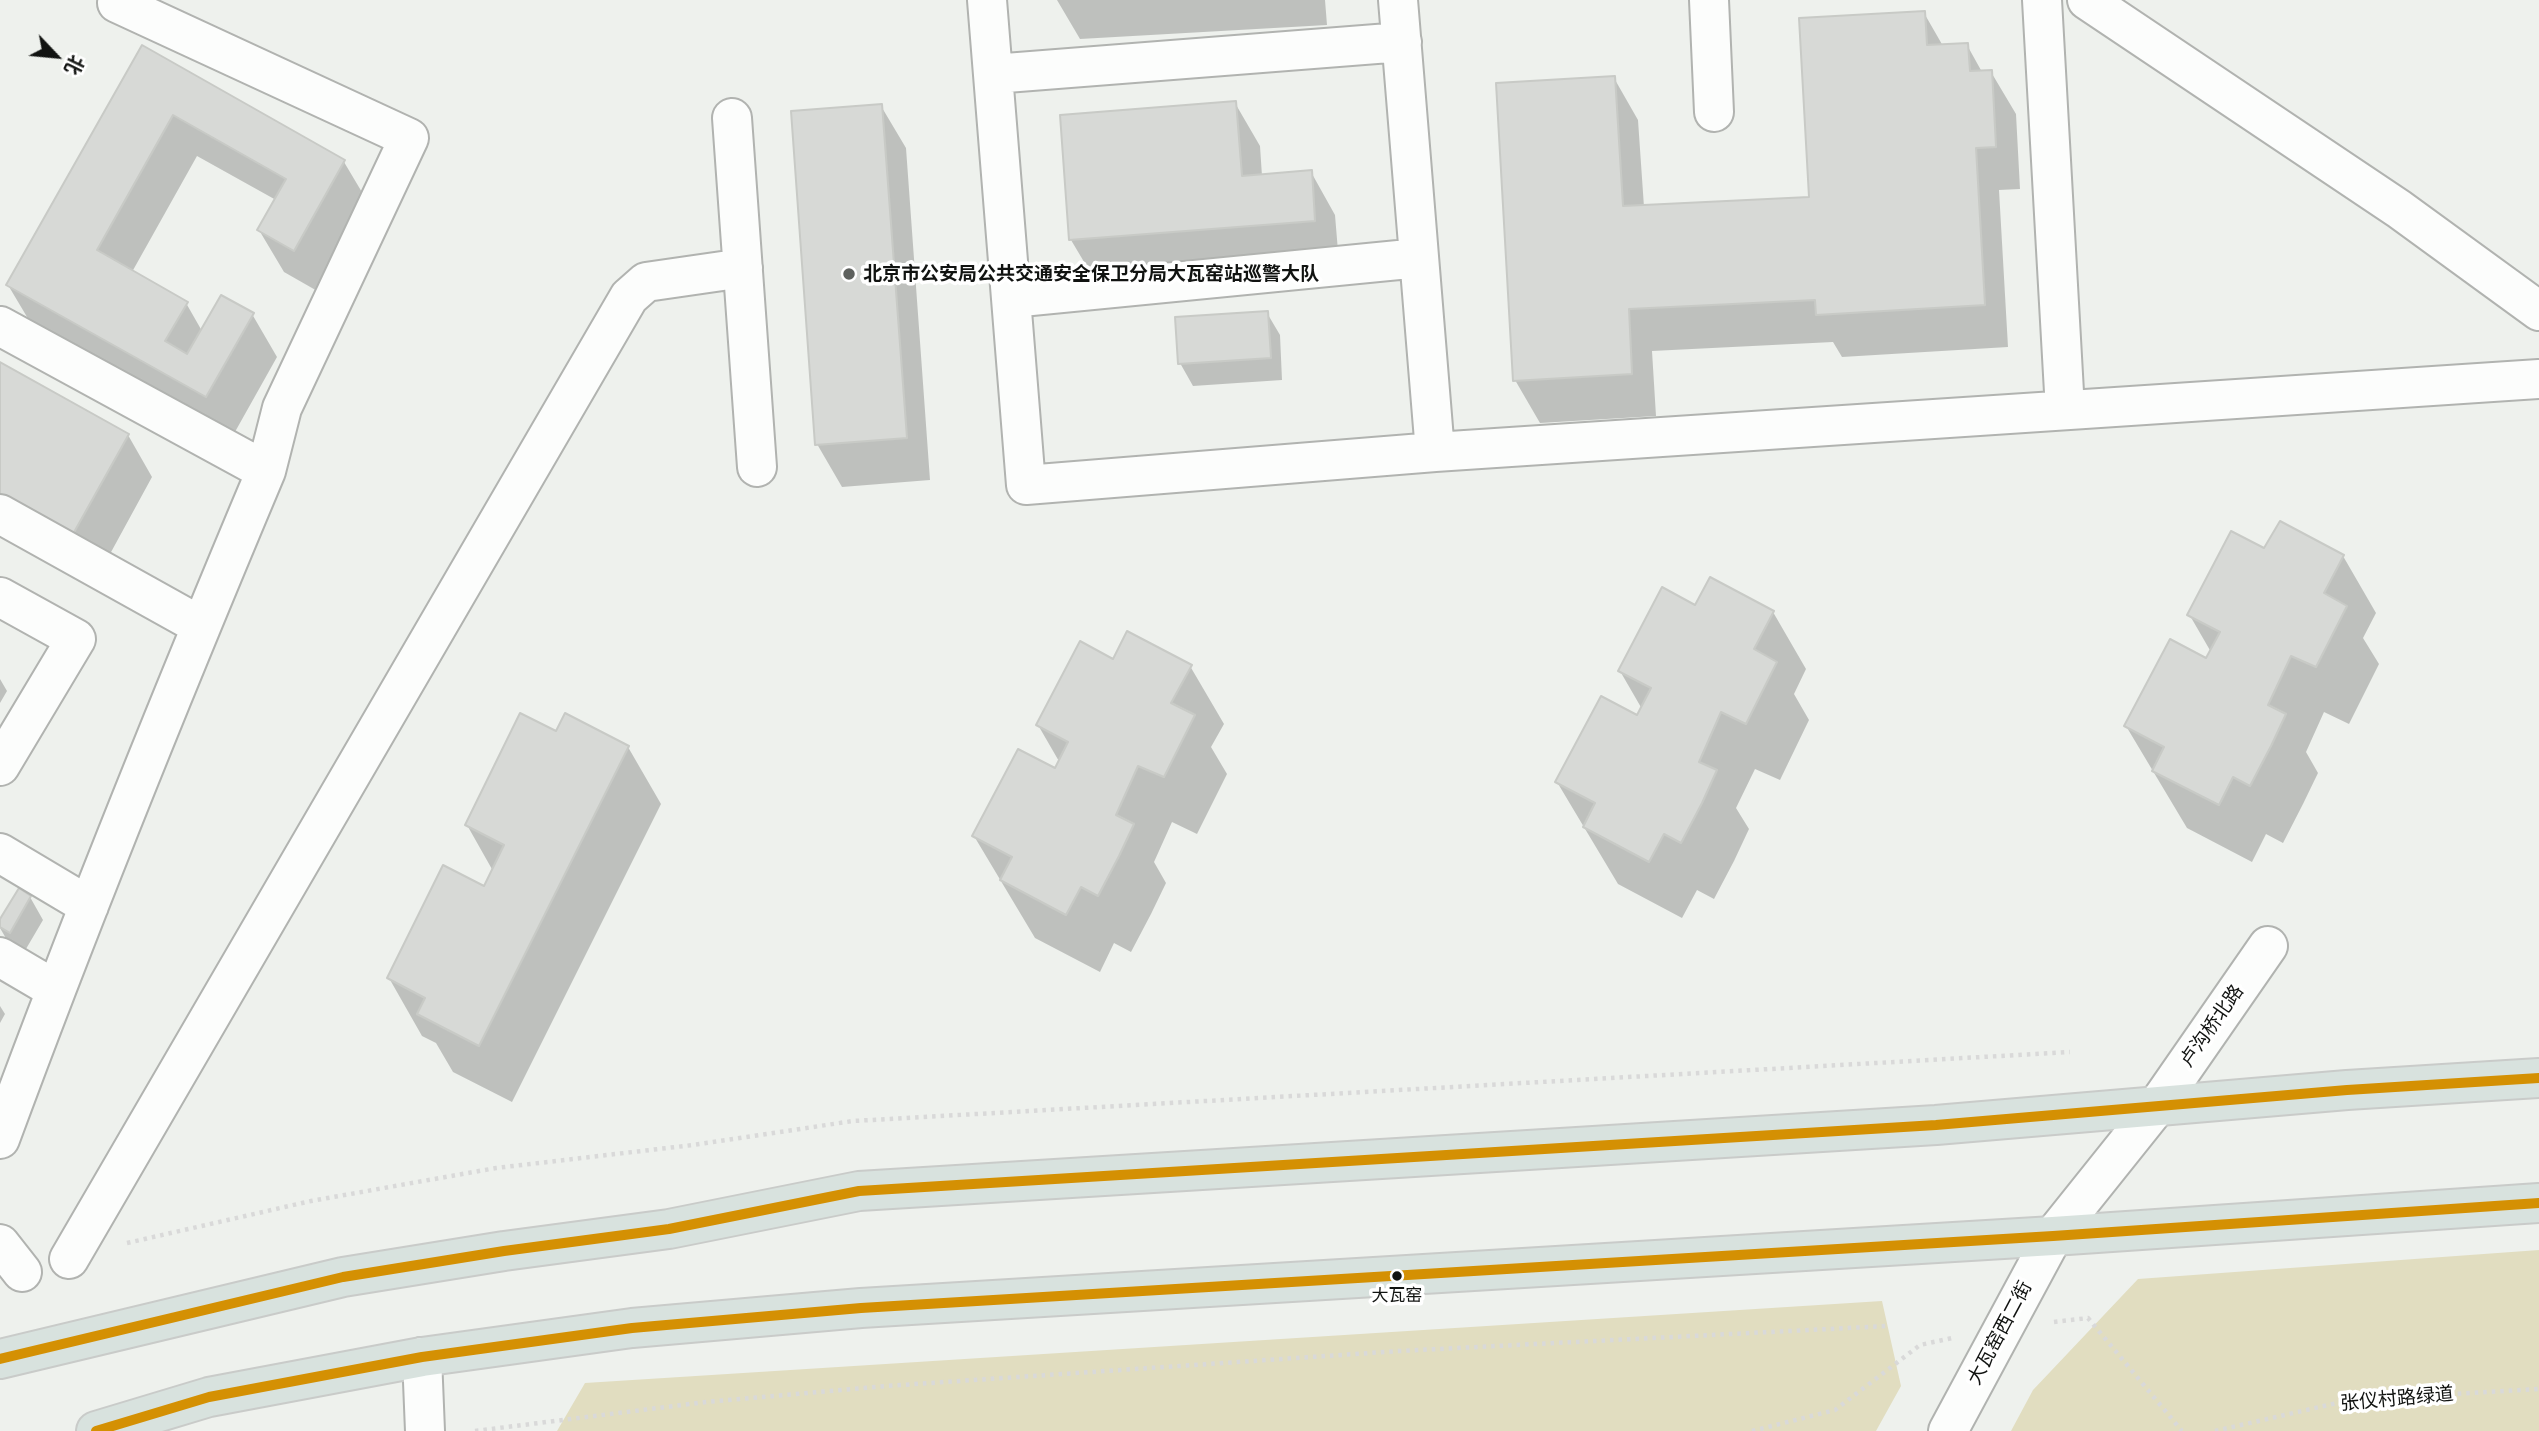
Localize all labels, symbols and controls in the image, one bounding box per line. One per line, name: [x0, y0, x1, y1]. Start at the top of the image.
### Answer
north arrow: [21, 21, 91, 91]
text: 北: [60, 51, 90, 79]
place label: 北京市公安局公共交通安全保卫分局大瓦窑站巡警大队: [863, 263, 1319, 285]
marker: 北京市公安局公共交通安全保卫分局大瓦窑站巡警大队: [841, 266, 857, 282]
street label: 卢沟桥北路: [2175, 981, 2249, 1071]
marker: 大瓦窑: [1390, 1269, 1404, 1283]
street label: 大瓦窑西二街: [1963, 1277, 2037, 1389]
place label: 大瓦窑: [1372, 1286, 1422, 1306]
street label: 张仪村路绿道: [2339, 1383, 2455, 1415]

